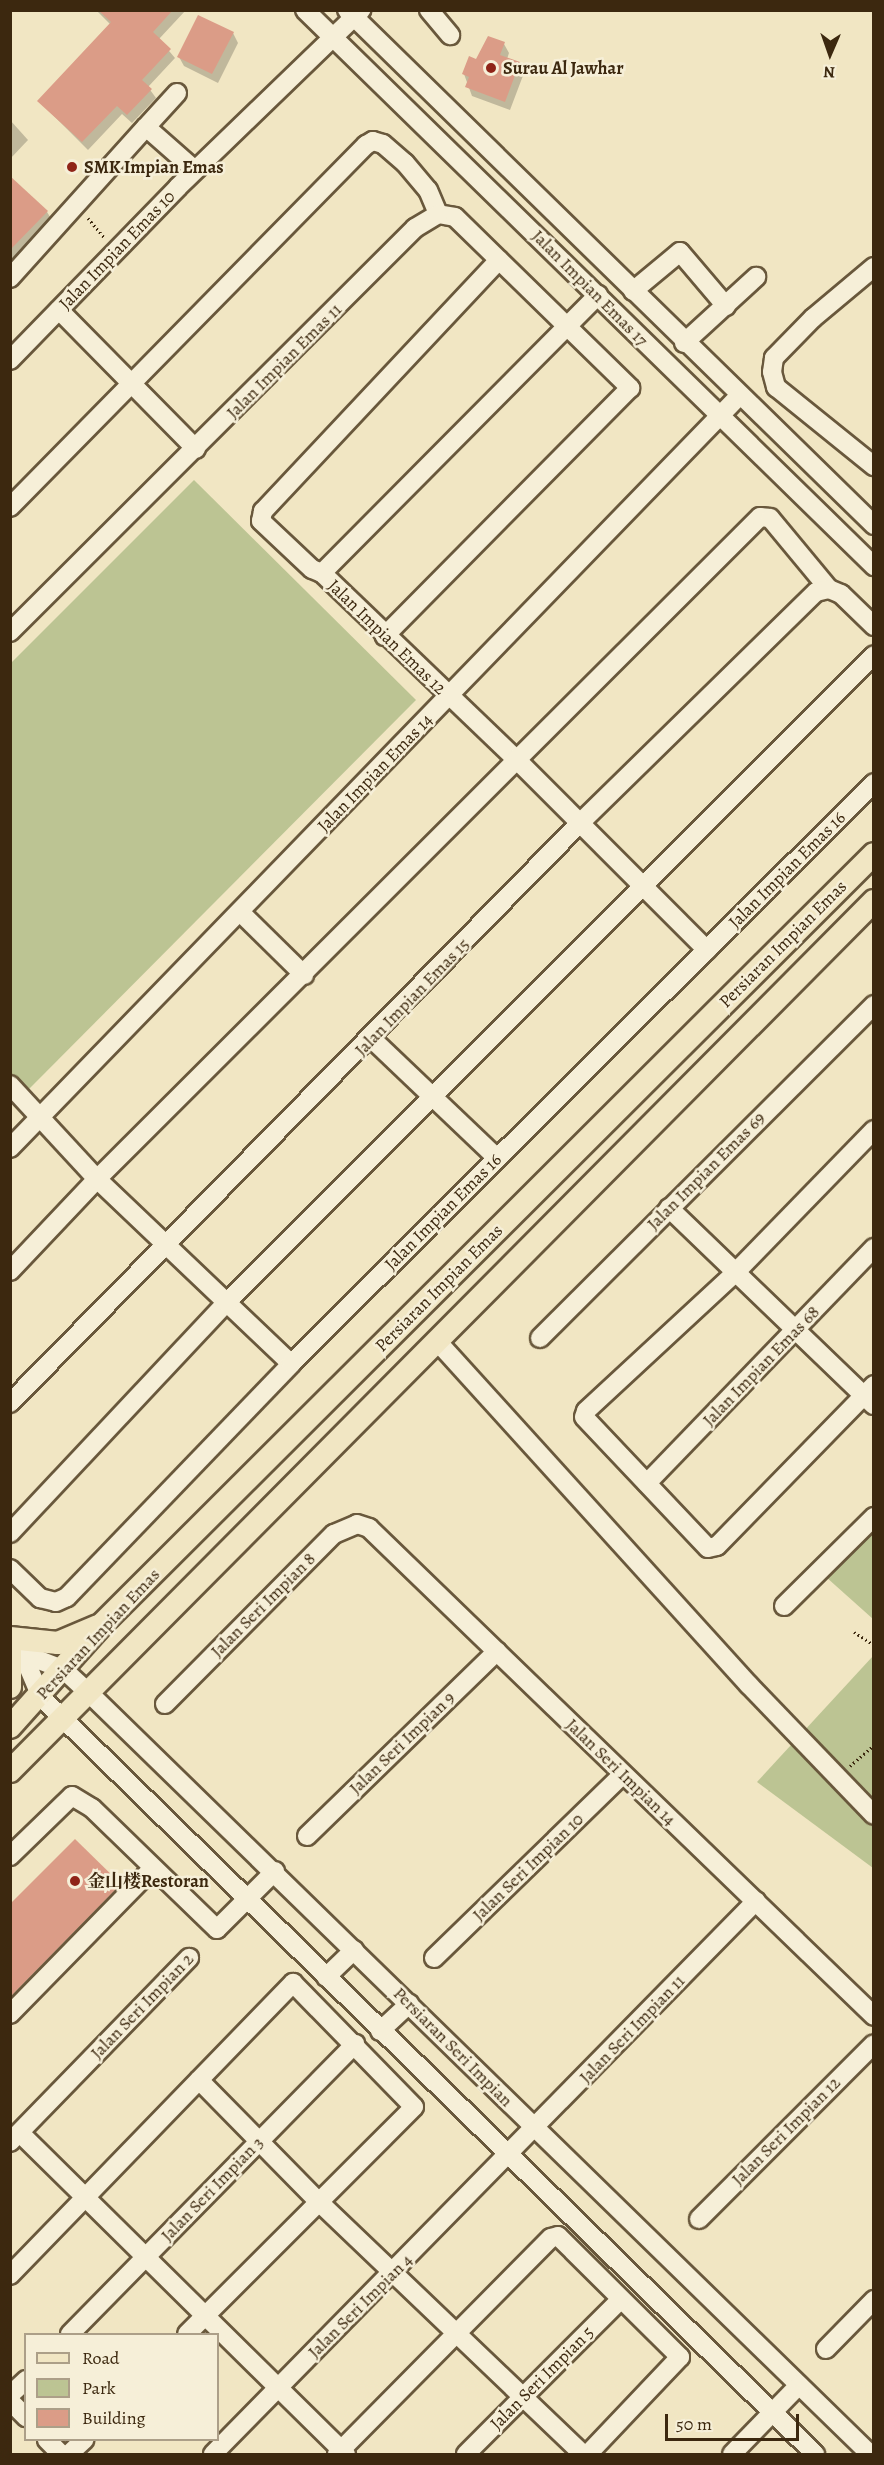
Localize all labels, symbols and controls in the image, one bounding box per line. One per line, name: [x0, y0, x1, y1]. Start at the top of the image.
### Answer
north arrow: [800, 24, 860, 84]
place label: Surau Al Jawhar: [503, 57, 624, 79]
marker: Surau Al Jawhar: [484, 61, 498, 75]
text: N: [823, 61, 836, 83]
place label: SMK Impian Emas: [84, 156, 224, 178]
marker: SMK Impian Emas: [65, 160, 79, 174]
street label: Jalan Impian Emas 10: [54, 186, 180, 314]
street label: Jalan Impian Emas 17: [527, 225, 653, 351]
street label: Jalan Impian Emas 11: [222, 299, 346, 423]
street label: Jalan Impian Emas 12: [323, 575, 451, 699]
street label: Jalan Impian Emas 14: [313, 709, 437, 837]
street label: Jalan Impian Emas 16: [724, 807, 850, 933]
street label: Persiaran Impian Emas: [715, 876, 851, 1012]
street label: Jalan Impian Emas 15: [350, 933, 474, 1061]
street label: Jalan Impian Emas 69: [642, 1107, 770, 1235]
street label: Jalan Impian Emas 16: [380, 1149, 506, 1275]
street label: Persiaran Impian Emas: [371, 1220, 507, 1356]
street label: Jalan Impian Emas 68: [698, 1301, 824, 1431]
street label: Jalan Seri Impian 8: [206, 1548, 320, 1662]
street label: Persiaran Impian Emas: [32, 1564, 164, 1704]
street label: Jalan Seri Impian 9: [345, 1687, 459, 1799]
street label: Jalan Seri Impian 14: [561, 1714, 681, 1830]
street label: Jalan Seri Impian 10: [468, 1808, 588, 1926]
place label: 金山楼Restoran: [87, 1870, 209, 1892]
marker: 金山楼Restoran: [68, 1874, 82, 1888]
street label: Jalan Seri Impian 2: [86, 1949, 198, 2063]
street label: Jalan Seri Impian 11: [575, 1970, 689, 2088]
street label: Persiaran Seri Impian: [389, 1983, 517, 2111]
street label: Jalan Seri Impian 12: [727, 2072, 845, 2190]
street label: Jalan Seri Impian 3: [156, 2132, 268, 2246]
street label: Jalan Seri Impian 4: [303, 2249, 417, 2363]
street label: Jalan Seri Impian 5: [486, 2322, 598, 2434]
legend: [24, 2333, 219, 2441]
text: Road: [82, 2346, 119, 2370]
text: Park: [82, 2376, 116, 2400]
scale bar: [668, 2402, 802, 2440]
text: Building: [82, 2406, 146, 2430]
text: 50 m: [676, 2412, 712, 2436]

